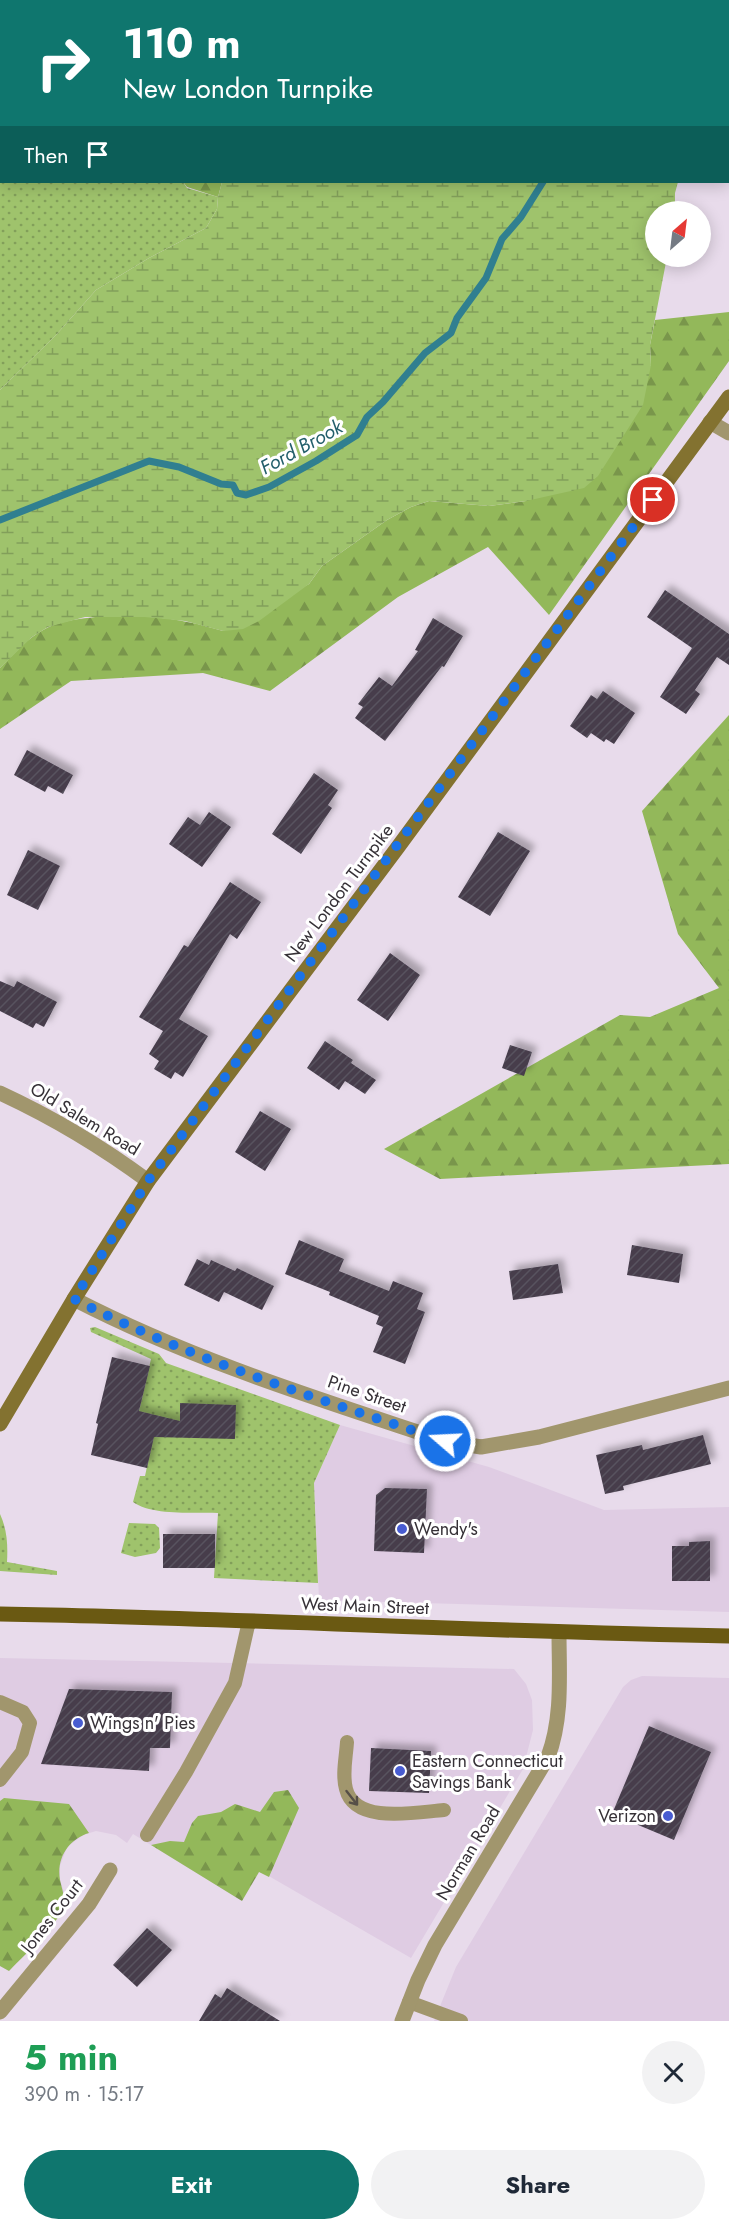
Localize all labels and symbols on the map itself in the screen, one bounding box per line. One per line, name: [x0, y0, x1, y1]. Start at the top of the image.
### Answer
north arrow: [645, 201, 711, 267]
water label: Ford Brook: [255, 412, 349, 482]
pin: [627, 474, 678, 525]
street label: New London Turnpike: [278, 819, 400, 967]
street label: Old Salem Road: [25, 1076, 145, 1162]
street label: Pine Street: [324, 1368, 410, 1420]
position arrow: [413, 1409, 477, 1473]
place label: Wendy's: [414, 1516, 478, 1542]
marker: Wendy's: [395, 1522, 409, 1536]
street label: West Main Street: [300, 1591, 430, 1621]
place label: Wings n' Pies: [90, 1710, 195, 1736]
marker: Wings n' Pies: [71, 1716, 85, 1730]
place label: Eastern Connecticut Savings Bank: [412, 1748, 563, 1795]
marker: Eastern Connecticut Savings Bank: [393, 1764, 407, 1778]
one-way arrow: [346, 1790, 359, 1806]
street label: Norman Road: [429, 1801, 507, 1905]
place label: Verizon: [598, 1803, 656, 1829]
marker: Verizon: [661, 1809, 675, 1823]
street label: Jones Court: [14, 1873, 90, 1960]

